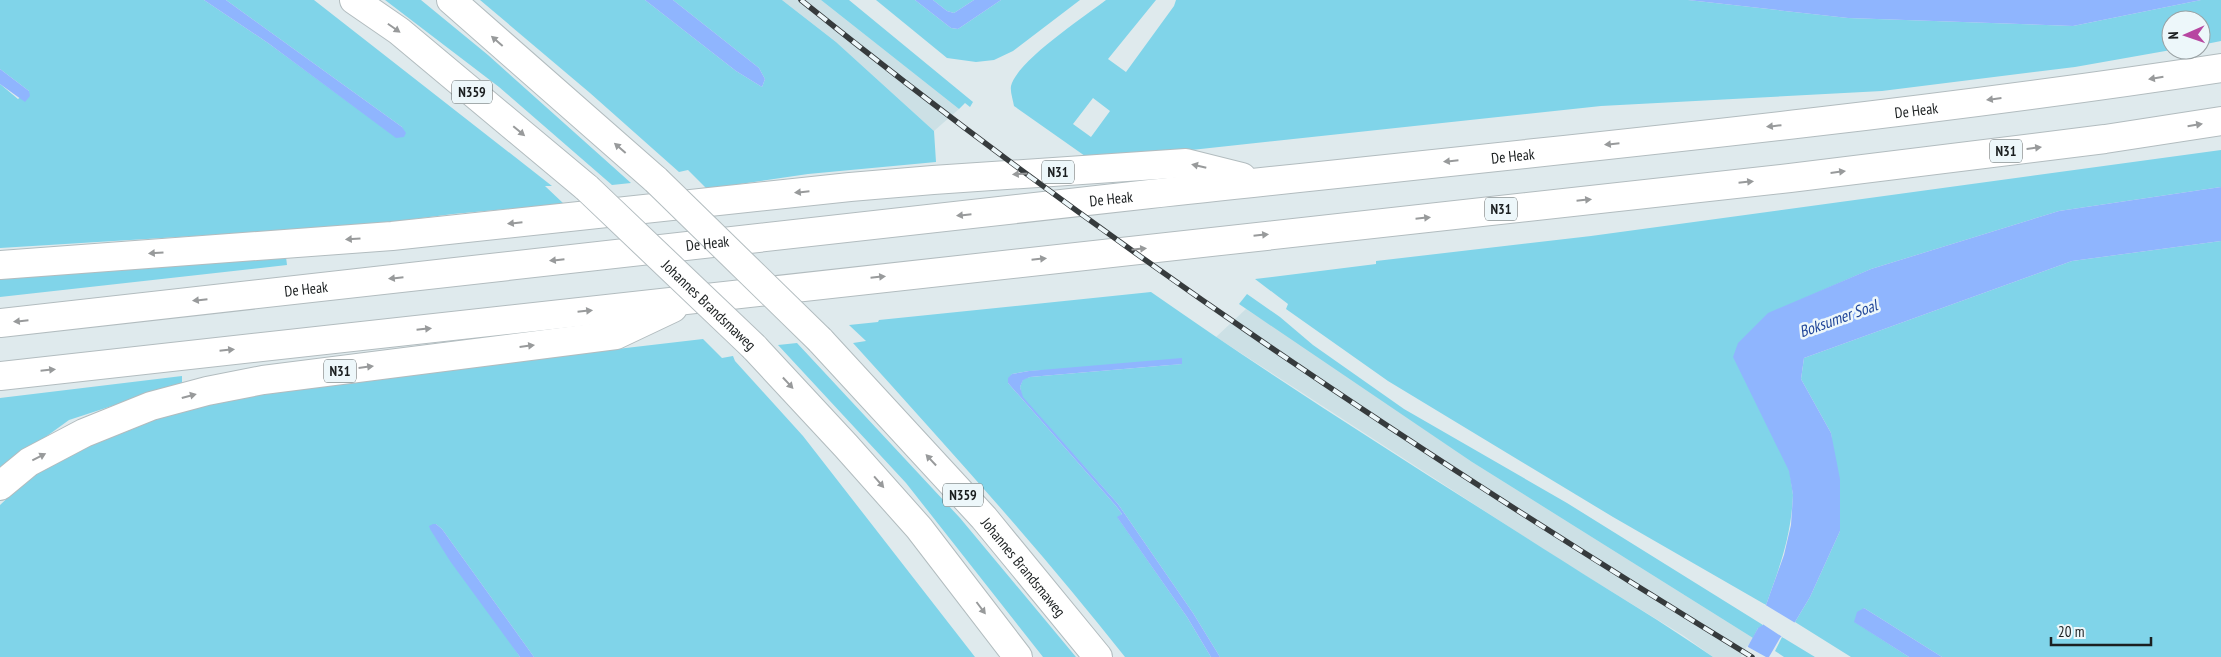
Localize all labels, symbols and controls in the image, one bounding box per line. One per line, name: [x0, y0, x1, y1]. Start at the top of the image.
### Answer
north arrow: [2161, 10, 2211, 60]
one-way arrow: [387, 23, 401, 33]
text: N: [2164, 31, 2182, 40]
one-way arrow: [491, 35, 504, 46]
one-way arrow: [2147, 74, 2163, 82]
road number: N359: [452, 80, 492, 104]
one-way arrow: [1986, 95, 2002, 103]
street label: De Heak: [1893, 98, 1939, 122]
one-way arrow: [2187, 121, 2203, 129]
one-way arrow: [1766, 122, 1782, 130]
one-way arrow: [512, 126, 525, 137]
one-way arrow: [1604, 140, 1620, 148]
road number: N31: [1990, 140, 2022, 162]
one-way arrow: [614, 142, 626, 154]
street label: De Heak: [1490, 144, 1535, 167]
one-way arrow: [2027, 144, 2043, 152]
one-way arrow: [1443, 157, 1459, 165]
road number: N31: [1042, 160, 1074, 183]
one-way arrow: [1191, 162, 1206, 170]
one-way arrow: [1830, 168, 1846, 176]
one-way arrow: [1011, 171, 1027, 179]
one-way arrow: [1738, 178, 1754, 186]
street label: De Heak: [1088, 186, 1134, 210]
one-way arrow: [793, 188, 809, 196]
one-way arrow: [1577, 196, 1593, 204]
road number: N31: [1485, 198, 1517, 220]
one-way arrow: [956, 211, 972, 219]
one-way arrow: [1415, 214, 1431, 222]
one-way arrow: [506, 219, 522, 227]
street label: De Heak: [685, 231, 730, 255]
one-way arrow: [1254, 231, 1270, 239]
one-way arrow: [345, 235, 361, 243]
one-way arrow: [1131, 244, 1147, 252]
one-way arrow: [148, 249, 164, 257]
street label: Johannes Brandsmaweg: [658, 255, 760, 354]
one-way arrow: [1032, 255, 1048, 263]
one-way arrow: [549, 256, 565, 264]
one-way arrow: [870, 273, 886, 281]
one-way arrow: [387, 274, 403, 282]
street label: De Heak: [283, 276, 329, 300]
water label: Boksumer Soal: [1796, 294, 1881, 341]
one-way arrow: [191, 296, 207, 304]
one-way arrow: [577, 307, 593, 315]
one-way arrow: [12, 317, 28, 325]
one-way arrow: [416, 325, 432, 333]
one-way arrow: [520, 342, 536, 350]
one-way arrow: [220, 346, 236, 354]
road number: N31: [324, 360, 356, 382]
one-way arrow: [359, 363, 375, 371]
one-way arrow: [41, 366, 57, 374]
one-way arrow: [782, 376, 794, 388]
one-way arrow: [181, 392, 196, 400]
one-way arrow: [31, 453, 46, 461]
one-way arrow: [925, 455, 937, 467]
one-way arrow: [873, 476, 884, 489]
road number: N359: [943, 484, 983, 506]
street label: Johannes Brandsmaweg: [977, 512, 1070, 620]
one-way arrow: [976, 601, 987, 614]
scale bar: [2051, 614, 2151, 646]
text: 20 m: [2058, 622, 2084, 641]

